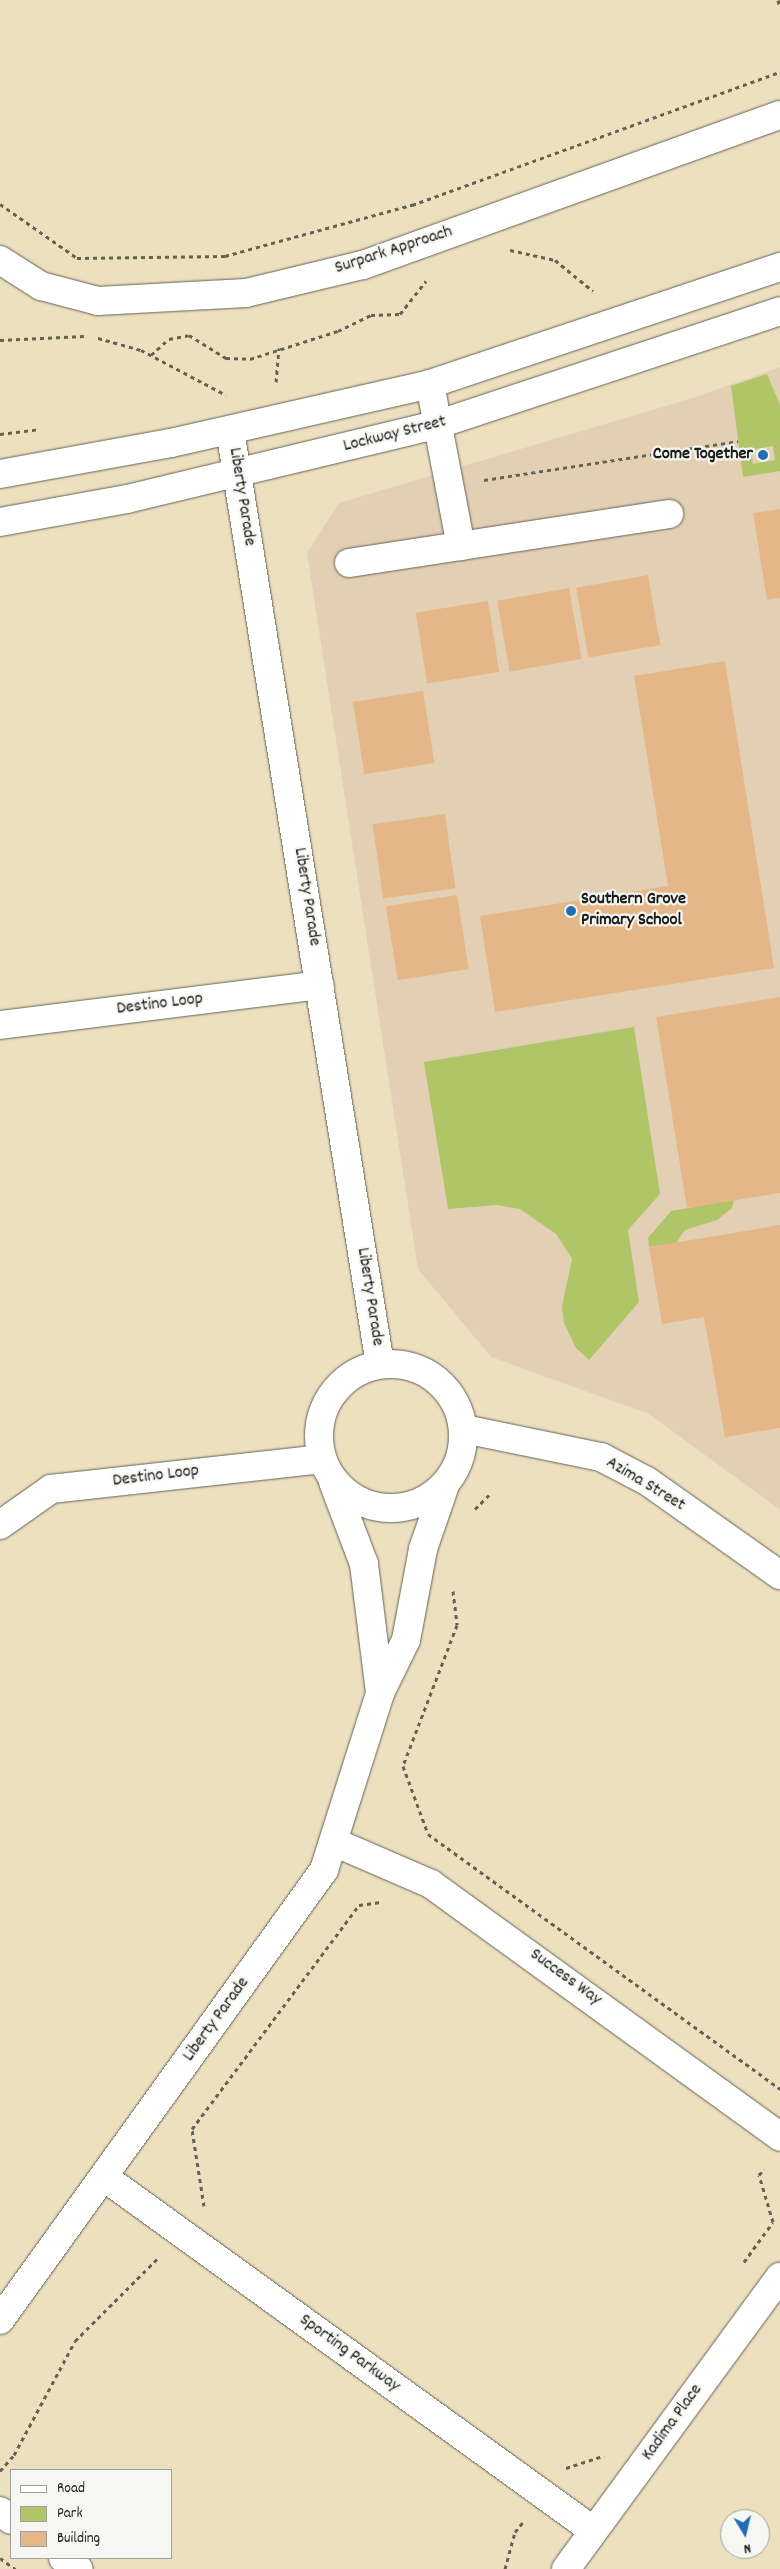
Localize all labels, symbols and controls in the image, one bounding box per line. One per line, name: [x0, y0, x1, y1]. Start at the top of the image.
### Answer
street label: Surpark Approach: [332, 222, 456, 280]
street label: Lockway Street: [341, 412, 449, 458]
place label: Come Together: [653, 444, 753, 466]
street label: Liberty Parade: [223, 446, 259, 548]
marker: Come Together: [757, 449, 769, 461]
street label: Liberty Parade: [288, 846, 324, 948]
place label: Southern Grove Primary School: [581, 890, 686, 932]
marker: Southern Grove Primary School: [565, 905, 577, 917]
street label: Destino Loop: [116, 989, 204, 1021]
street label: Liberty Parade: [351, 1246, 387, 1348]
street label: Azima Street: [601, 1453, 689, 1517]
street label: Destino Loop: [112, 1461, 200, 1493]
street label: Success Way: [525, 1945, 605, 2011]
street label: Liberty Parade: [179, 1974, 255, 2066]
street label: Sporting Parkway: [294, 2310, 404, 2398]
street label: Kadima Place: [638, 2380, 708, 2466]
legend: [10, 2469, 172, 2559]
text: Road: [57, 2478, 85, 2500]
text: Park: [57, 2503, 83, 2525]
north arrow: [720, 2509, 770, 2559]
text: Building: [57, 2528, 100, 2550]
text: N: [742, 2537, 752, 2558]

